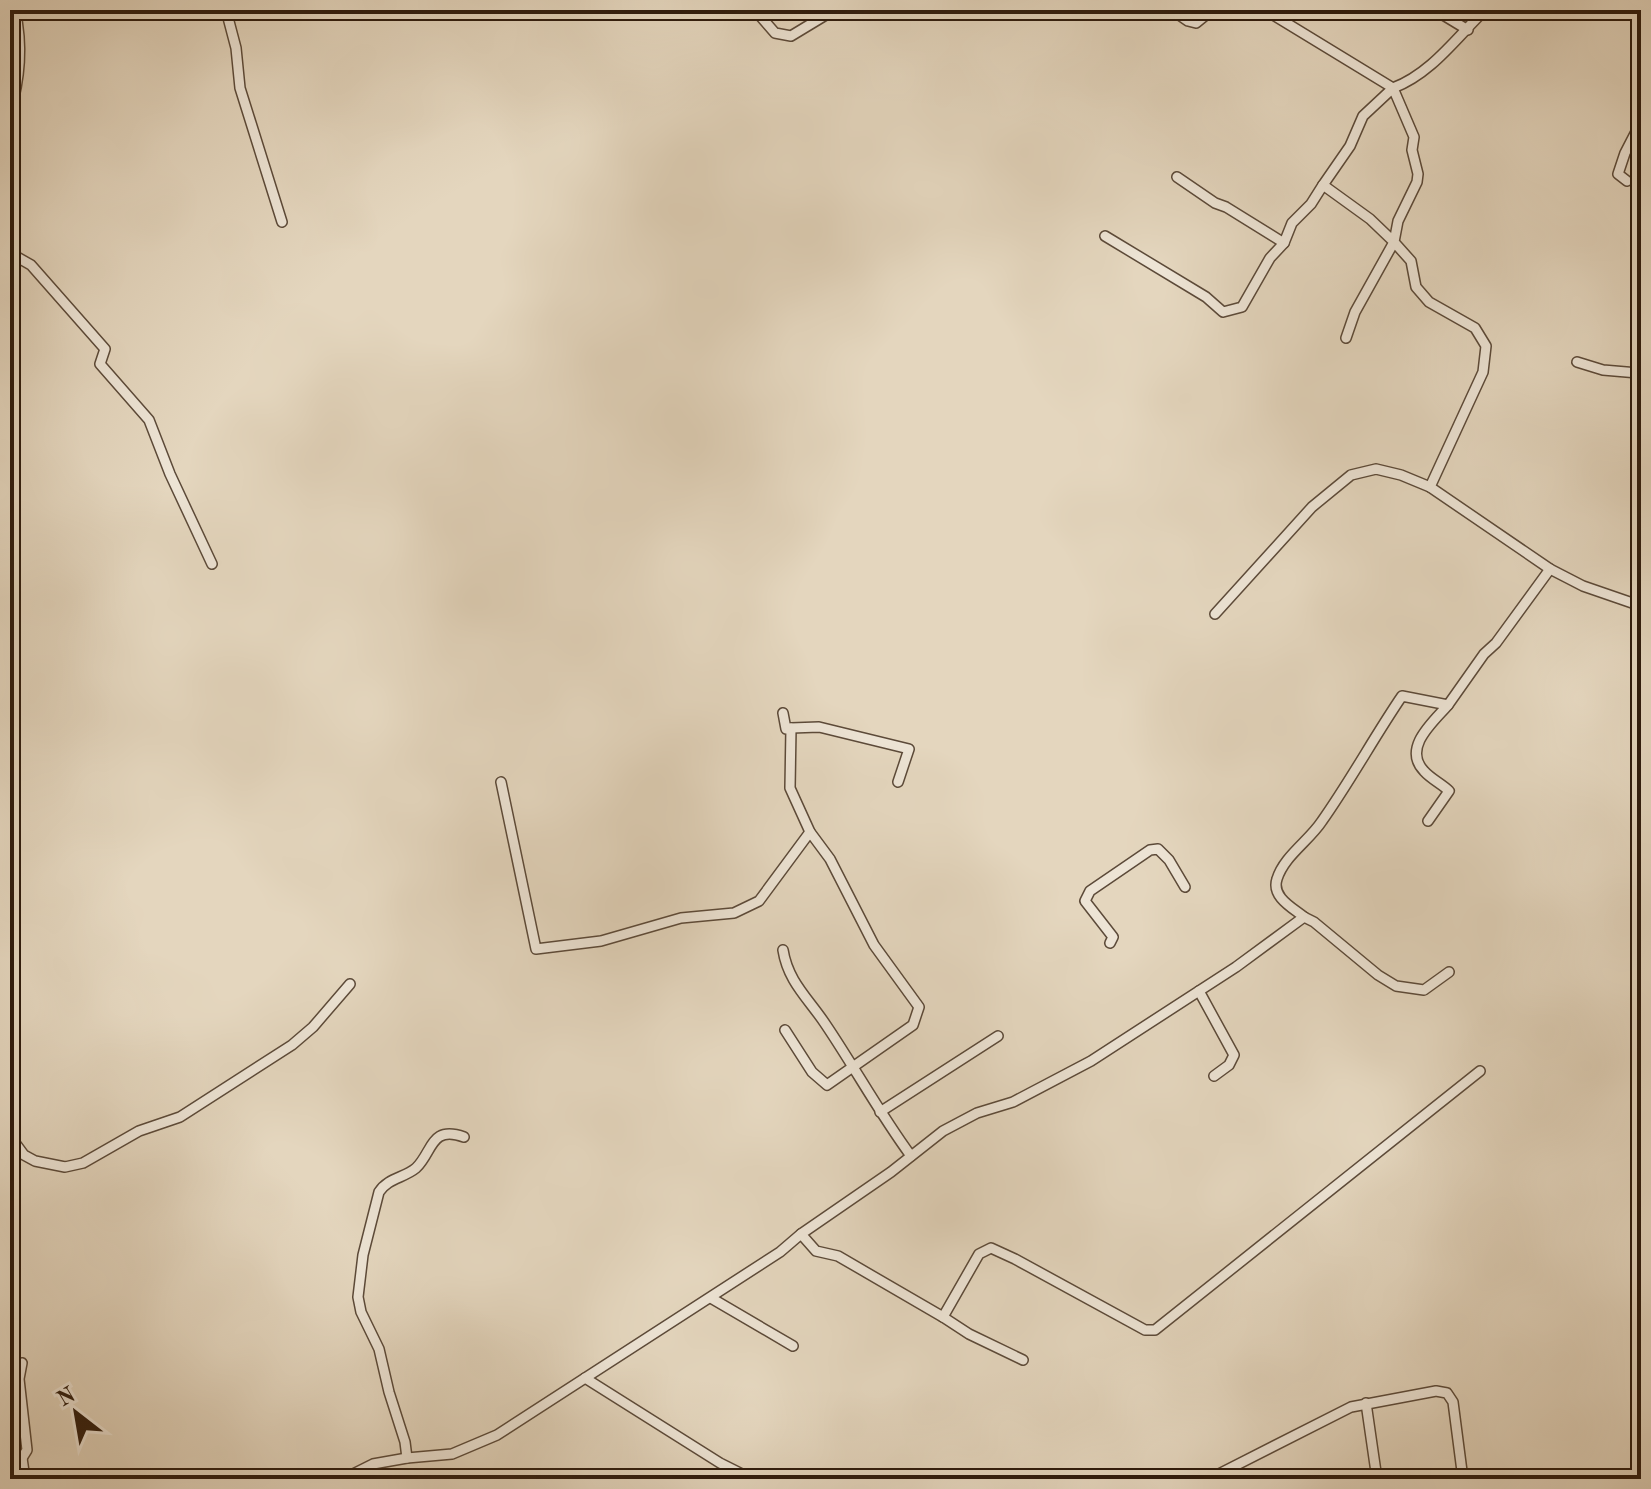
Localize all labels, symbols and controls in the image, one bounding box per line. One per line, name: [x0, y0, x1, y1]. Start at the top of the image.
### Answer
north arrow: [36, 1373, 116, 1453]
text: N: [54, 1384, 80, 1411]

